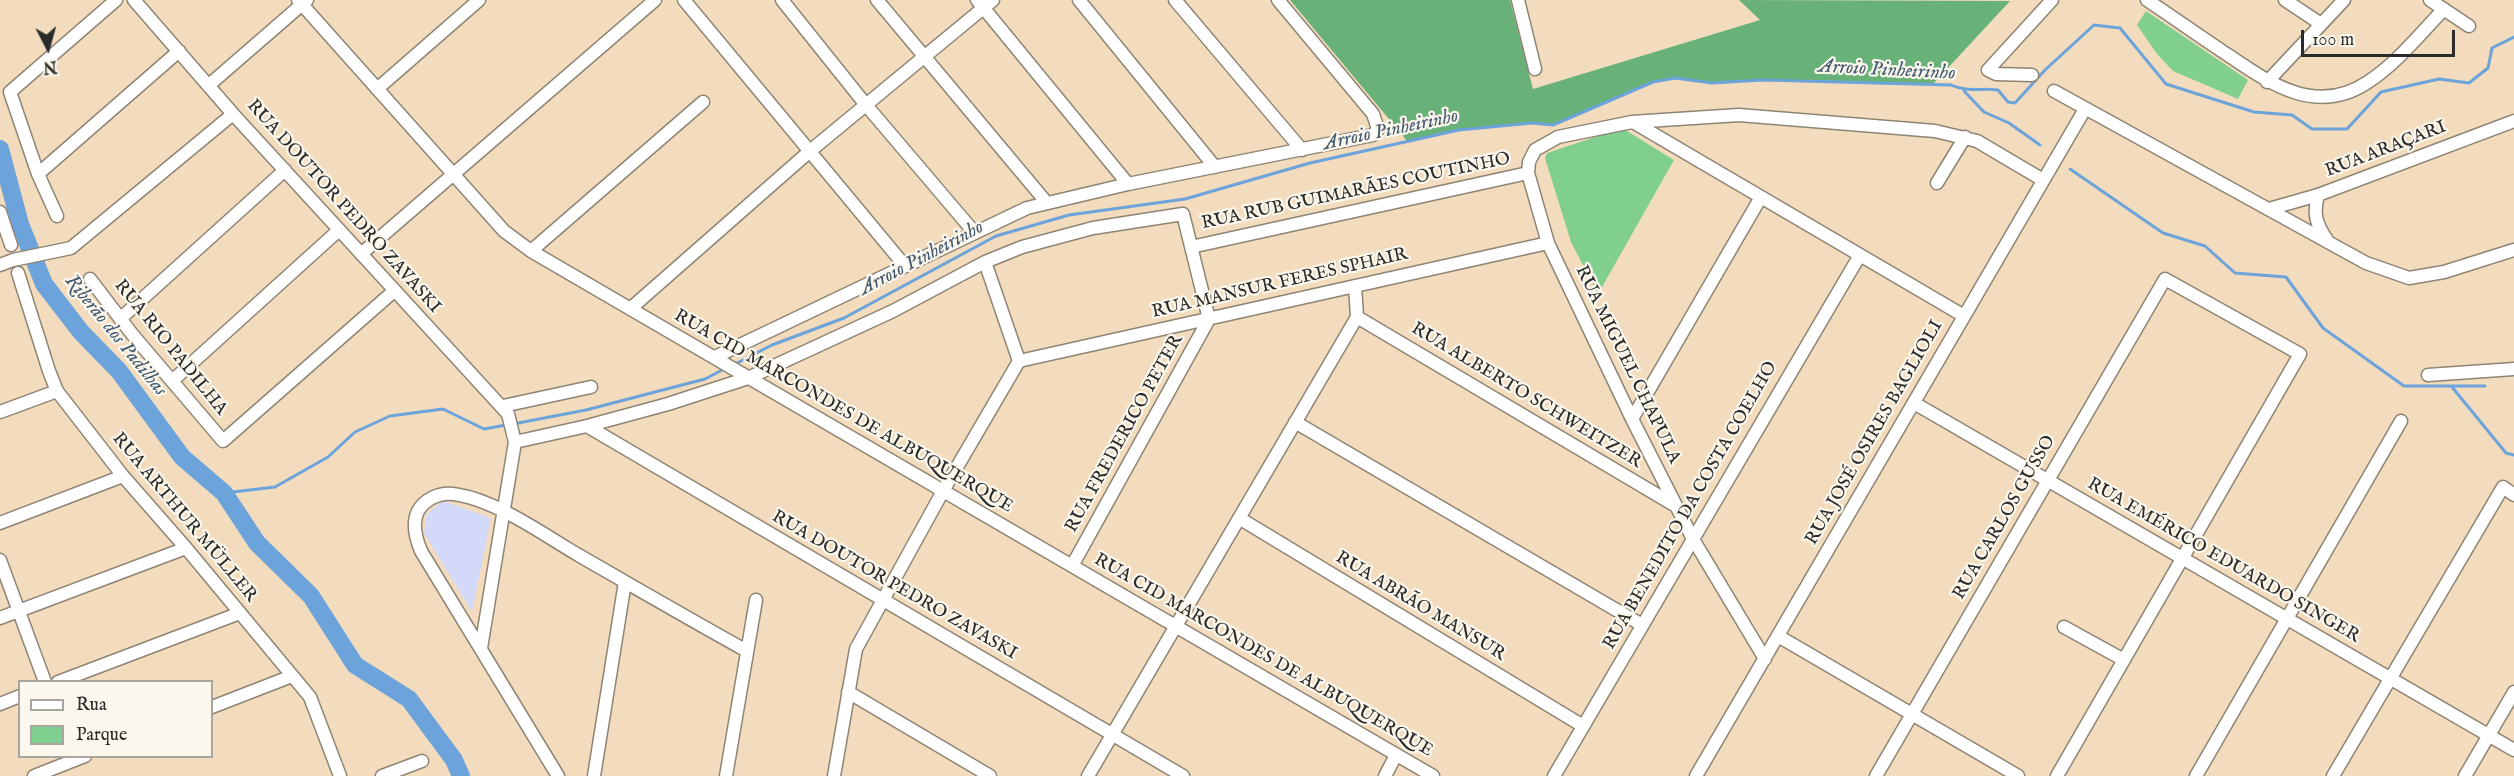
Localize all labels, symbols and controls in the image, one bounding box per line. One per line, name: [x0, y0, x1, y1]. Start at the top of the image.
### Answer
north arrow: [18, 18, 78, 78]
scale bar: [2304, 18, 2458, 56]
text: 100 m: [2312, 29, 2354, 52]
text: N: [42, 55, 58, 77]
water label: Arroio Pinheirinho: [1818, 55, 1956, 87]
street label: RUA DOUTOR PEDRO ZAVASKI: [241, 96, 445, 318]
water label: Arroio Pinheirinho: [1321, 105, 1461, 157]
street label: RUA ARAÇARI: [2323, 117, 2449, 183]
street label: RUA RUB GUIMARÃES COUTINHO: [1200, 149, 1512, 235]
water label: Arroio Pinheirinho: [856, 216, 988, 302]
street label: RUA MANSUR FERES SPHAIR: [1150, 244, 1410, 324]
street label: RUA MIGUEL CHAPULA: [1570, 262, 1684, 468]
water label: Riberão dos Padilhas: [59, 270, 171, 402]
street label: RUA RIO PADILHA: [109, 276, 231, 420]
street label: RUA CID MARCONDES DE ALBUQUERQUE: [670, 306, 1016, 518]
street label: RUA JOSÉ OSIRES BAGLIOLI: [1802, 317, 1948, 549]
street label: RUA ALBERTO SCHWEITZER: [1407, 319, 1645, 473]
street label: RUA FREDERICO PETER: [1062, 331, 1188, 537]
street label: RUA BENEDITO DA COSTA COELHO: [1599, 358, 1783, 654]
street label: RUA ARTHUR MÜLLER: [107, 429, 261, 607]
street label: RUA CARLOS GUSSO: [1949, 432, 2061, 604]
street label: RUA EMÉRICO EDUARDO SINGER: [2083, 474, 2363, 648]
street label: RUA DOUTOR PEDRO ZAVASKI: [767, 507, 1021, 665]
street label: RUA ABRÃO MANSUR: [1331, 548, 1509, 666]
street label: RUA CID MARCONDES DE ALBUQUERQUE: [1090, 550, 1436, 762]
legend: [18, 680, 213, 758]
text: Rua: [76, 694, 107, 717]
text: Parque: [76, 724, 127, 747]

